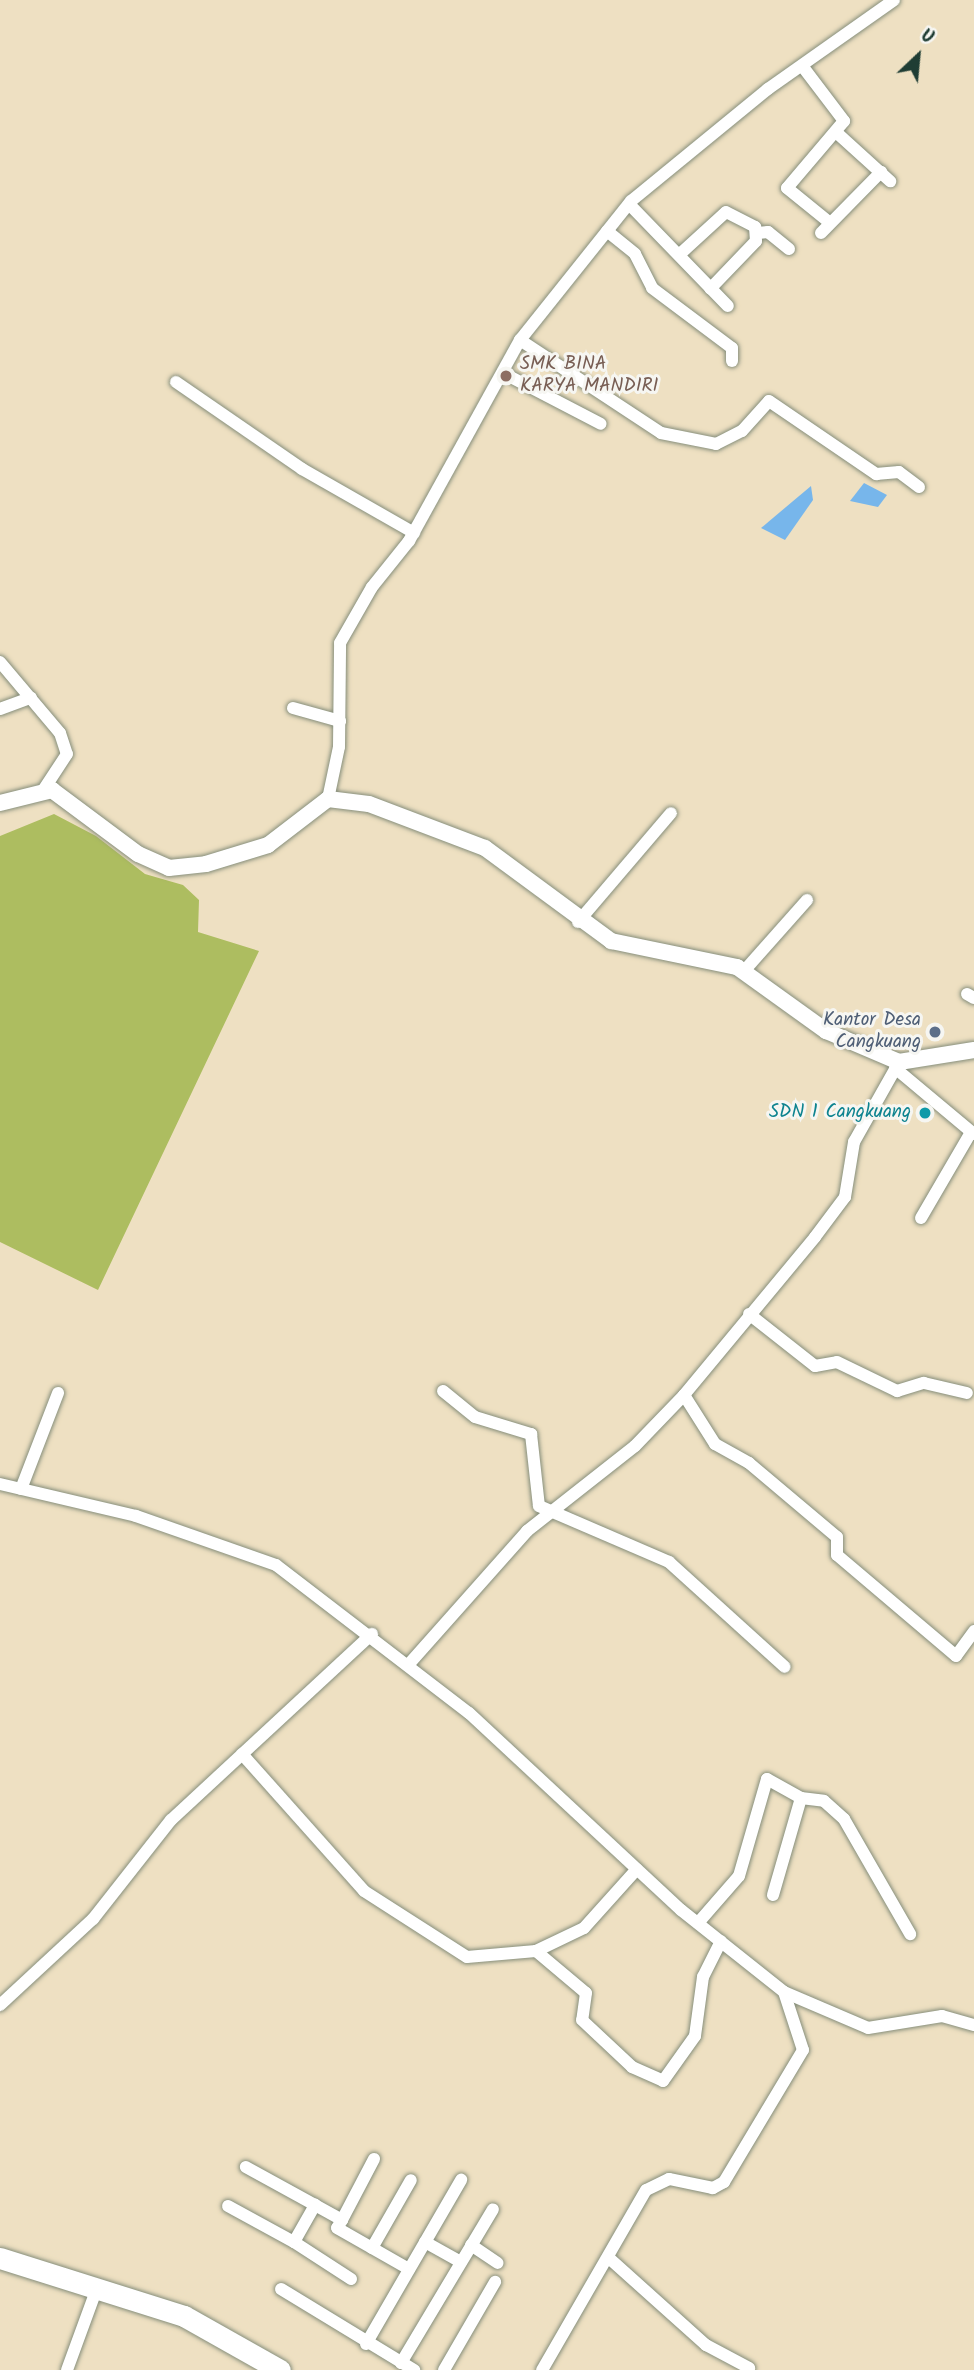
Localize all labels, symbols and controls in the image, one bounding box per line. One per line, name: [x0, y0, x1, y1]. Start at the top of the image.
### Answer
north arrow: [883, 21, 953, 91]
text: U: [916, 21, 939, 53]
place label: SMK BINA KARYA MANDIRI: [520, 354, 659, 398]
marker: SMK BINA KARYA MANDIRI: [498, 368, 514, 384]
place label: Kantor Desa Cangkuang: [823, 1010, 921, 1054]
marker: Kantor Desa Cangkuang: [927, 1024, 943, 1040]
place label: SDN 1 Cangkuang: [769, 1102, 911, 1124]
marker: SDN 1 Cangkuang: [917, 1105, 933, 1121]

